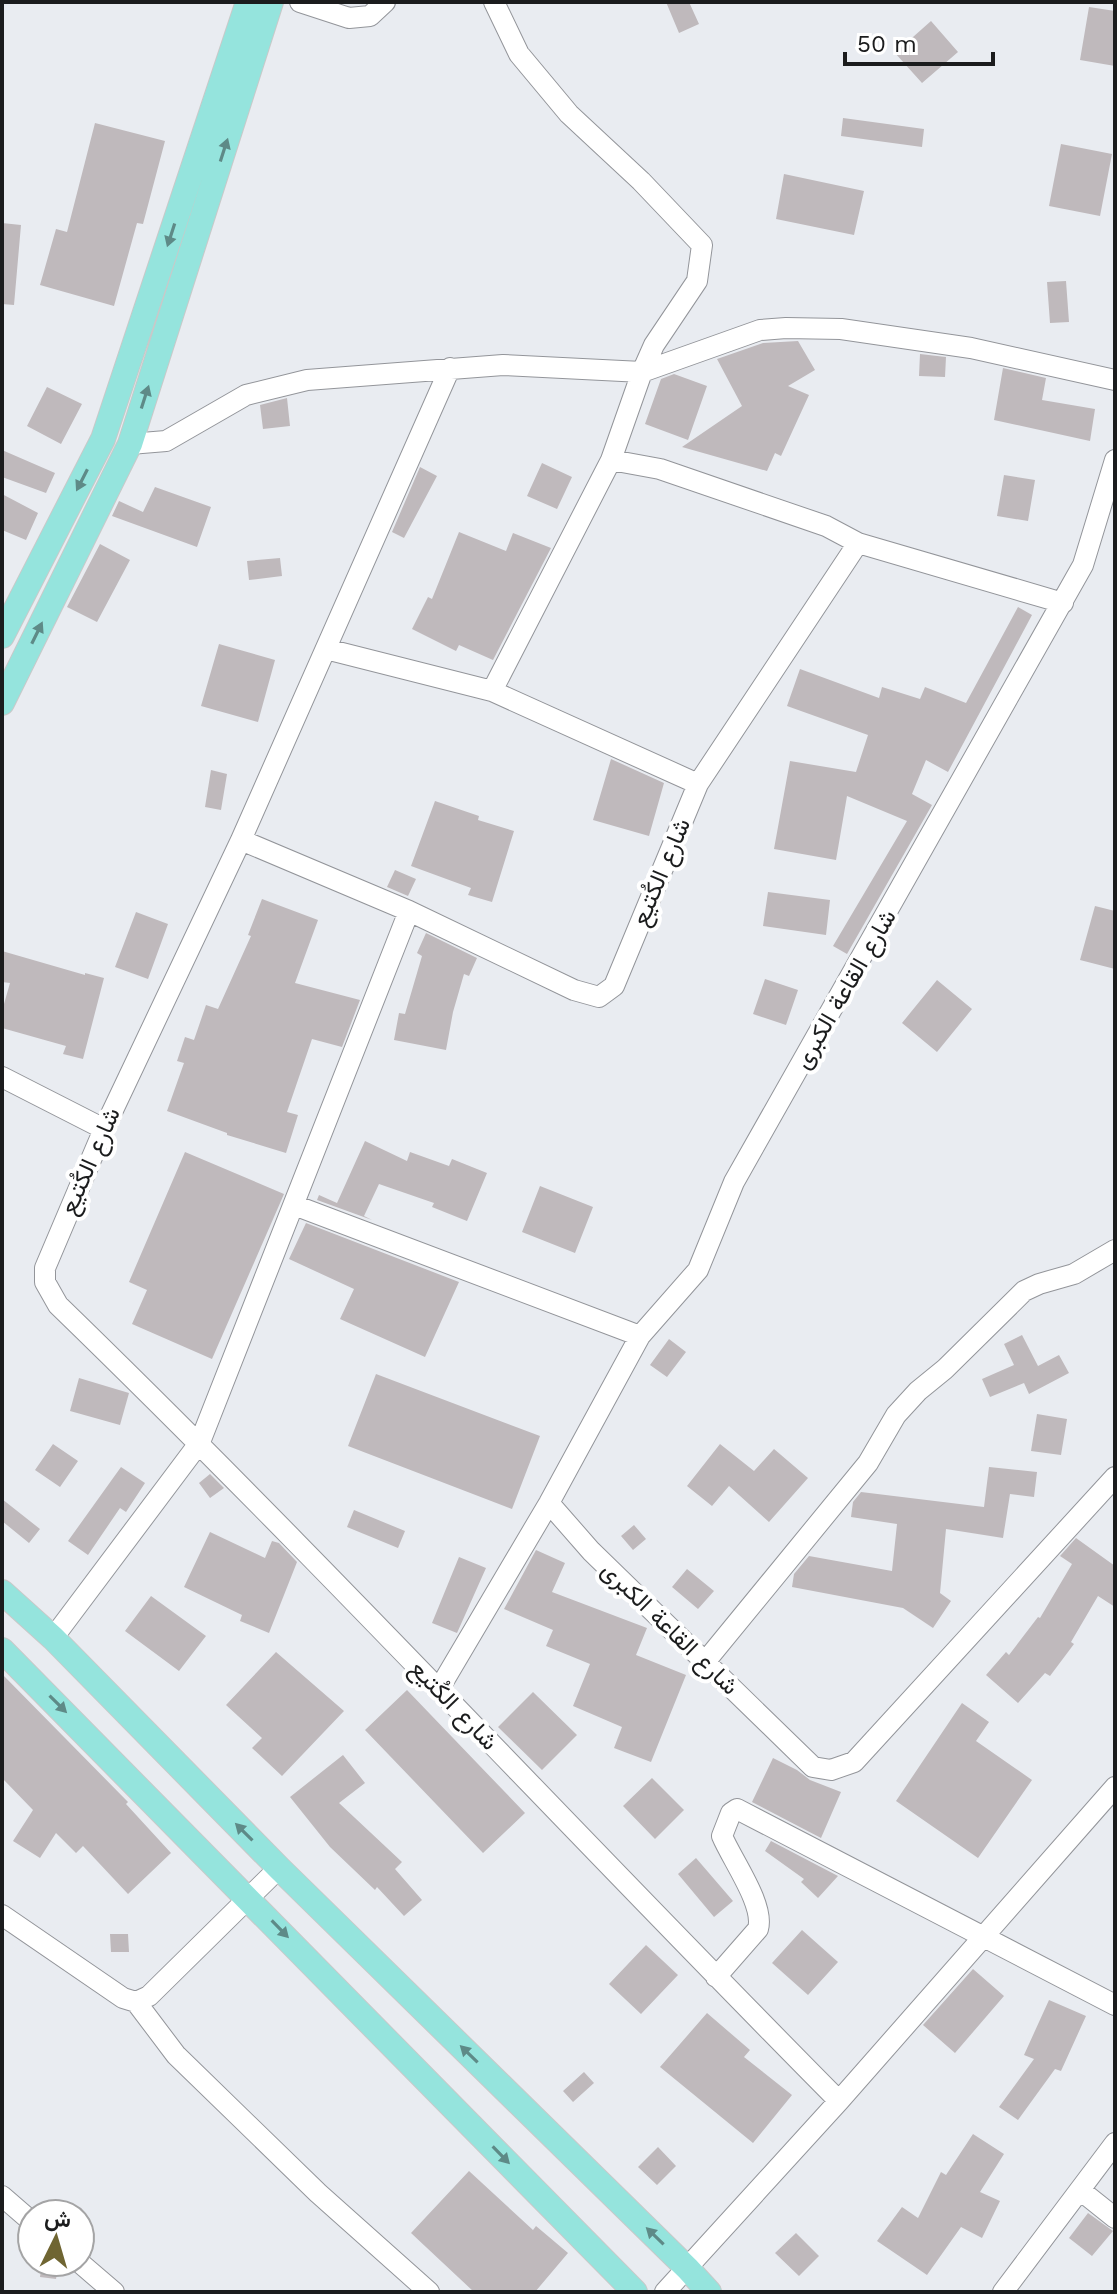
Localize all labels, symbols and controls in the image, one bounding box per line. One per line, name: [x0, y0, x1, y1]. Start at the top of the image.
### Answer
scale bar: [845, 16, 993, 66]
text: 50 m: [857, 30, 917, 58]
one-way arrow: [218, 137, 231, 161]
one-way arrow: [164, 224, 176, 248]
one-way arrow: [140, 385, 152, 409]
one-way arrow: [76, 468, 89, 491]
one-way arrow: [30, 622, 43, 645]
street label: شارع الكُتيع: [626, 814, 699, 931]
street label: شارع القاعة الكبرى: [788, 904, 904, 1075]
street label: شارع الكُتيع: [54, 1103, 129, 1220]
street label: شارع القاعة الكبرى: [594, 1556, 744, 1702]
street label: شارع الكُتيع: [402, 1654, 504, 1758]
one-way arrow: [48, 1694, 67, 1713]
one-way arrow: [235, 1823, 254, 1842]
one-way arrow: [270, 1919, 289, 1938]
one-way arrow: [460, 2045, 479, 2064]
one-way arrow: [491, 2145, 510, 2164]
north arrow: [16, 2198, 96, 2278]
text: ش: [43, 2205, 72, 2233]
one-way arrow: [646, 2227, 665, 2246]

